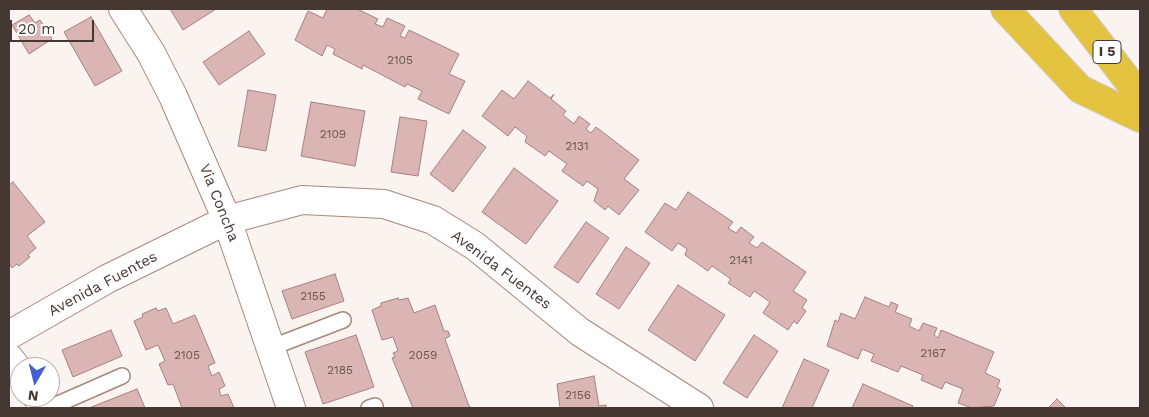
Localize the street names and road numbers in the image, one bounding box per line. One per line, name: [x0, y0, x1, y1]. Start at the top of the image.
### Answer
road number: I 5: [1093, 41, 1121, 64]
street label: Via Concha: [195, 162, 243, 244]
street label: Avenida Fuentes: [447, 227, 555, 313]
street label: Avenida Fuentes: [46, 248, 160, 320]

